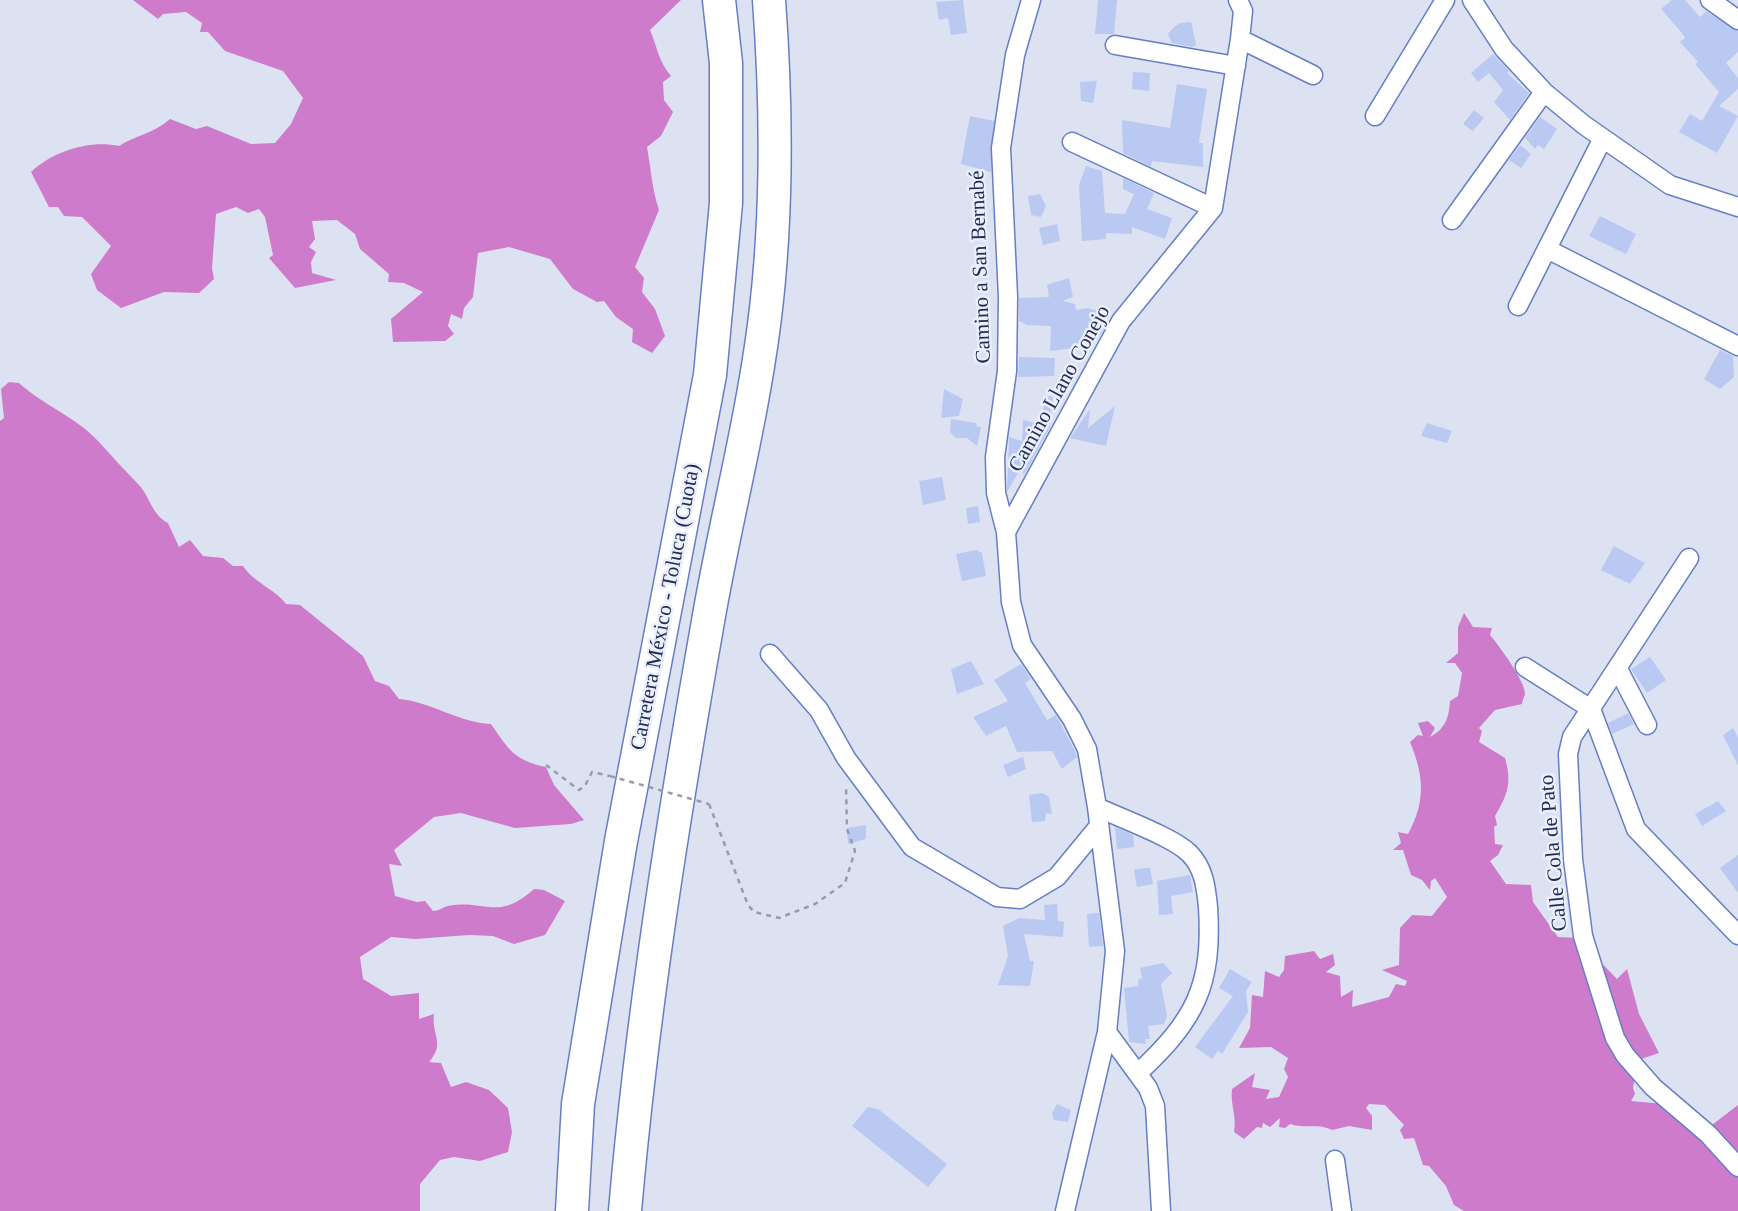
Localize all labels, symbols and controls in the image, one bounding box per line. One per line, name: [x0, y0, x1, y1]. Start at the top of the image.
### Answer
street label: Camino a San Bernabé: [965, 170, 997, 364]
street label: Camino Llano Conejo: [1004, 301, 1116, 477]
street label: Carretera México - Toluca (Cuota): [626, 462, 706, 752]
street label: Calle Cola de Pato: [1535, 774, 1573, 932]

